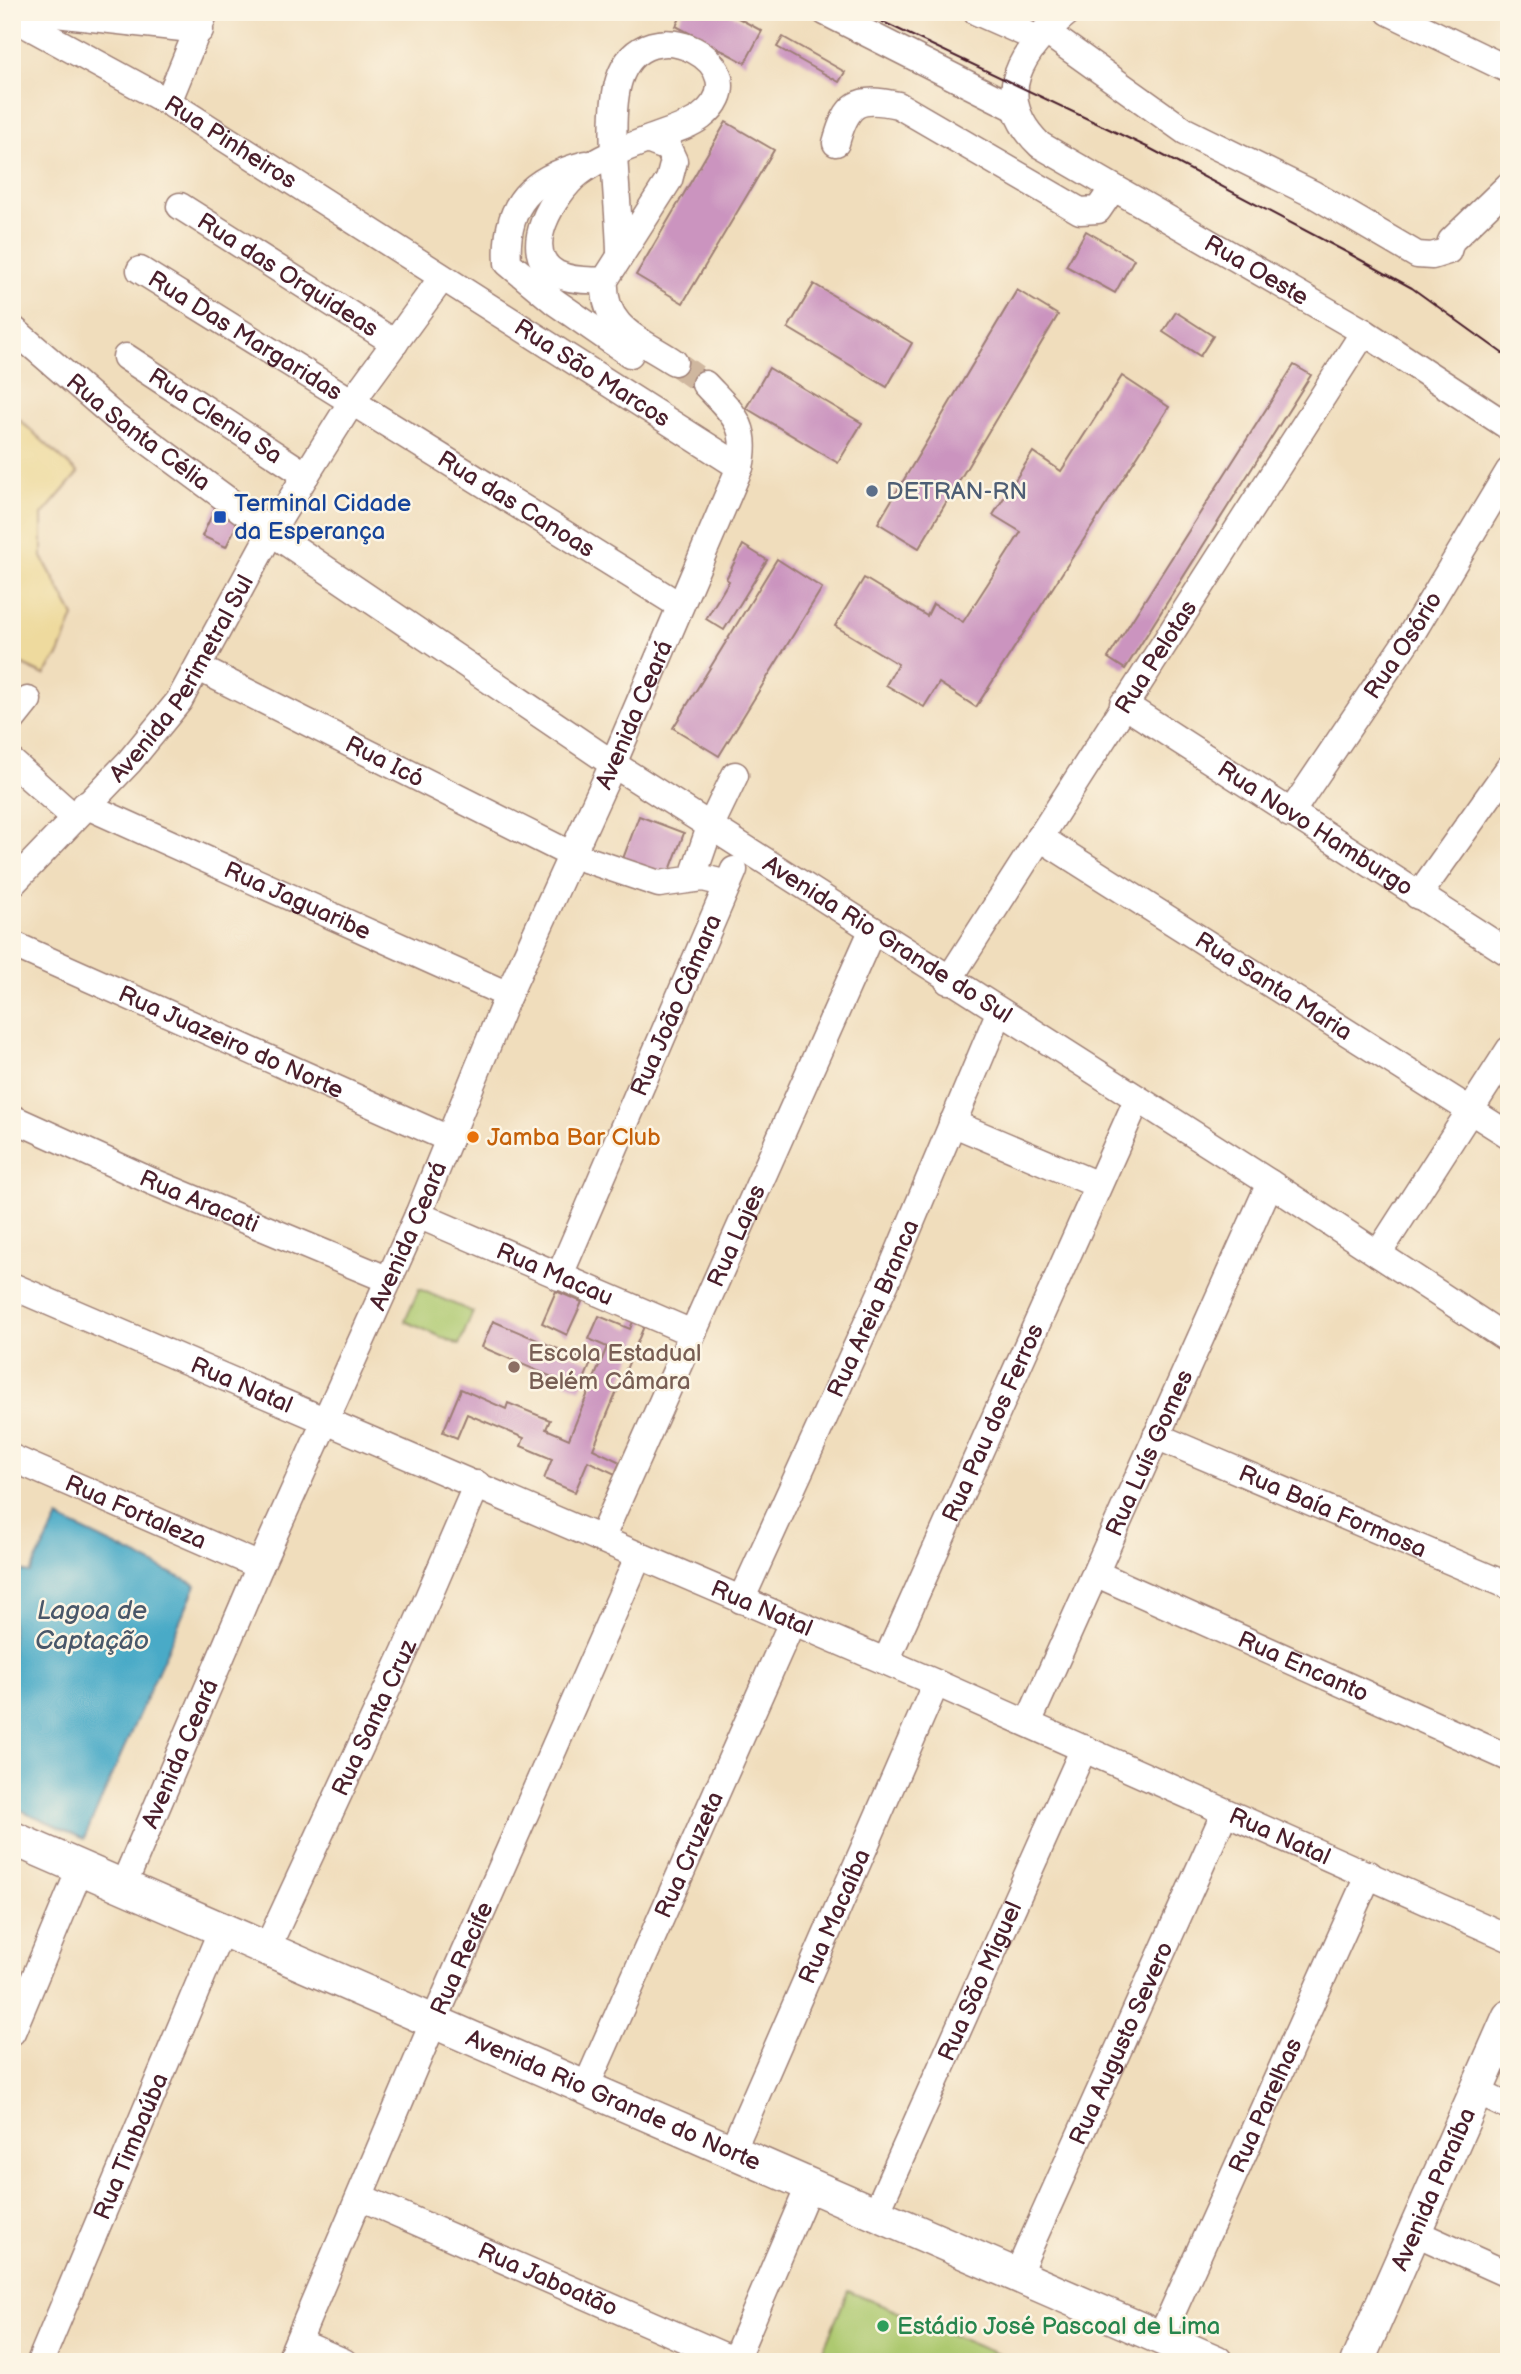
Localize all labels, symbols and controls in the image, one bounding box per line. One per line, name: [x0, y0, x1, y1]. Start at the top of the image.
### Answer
street label: Rua Pinheiros: [159, 89, 302, 195]
street label: Rua das Orquideas: [192, 206, 384, 343]
street label: Rua Oeste: [1199, 229, 1314, 311]
street label: Rua Das Margaridas: [143, 264, 348, 407]
street label: Rua São Marcos: [509, 312, 676, 433]
street label: Rua Clenia Sa: [143, 361, 288, 470]
street label: Rua Santa Célia: [61, 367, 216, 497]
street label: Rua das Canoas: [432, 444, 600, 564]
place label: DETRAN-RN: [886, 477, 1027, 506]
marker: DETRAN-RN: [864, 483, 880, 499]
place label: Terminal Cidade da Esperança: [234, 489, 411, 546]
marker: Terminal Cidade da Esperança: [212, 509, 228, 525]
street label: Avenida Perimetral Sul: [103, 570, 259, 788]
street label: Rua Osório: [1357, 586, 1448, 704]
street label: Rua Pelotas: [1109, 594, 1203, 719]
street label: Avenida Ceará: [589, 636, 679, 794]
street label: Rua Icó: [341, 729, 429, 793]
street label: Rua Novo Hamburgo: [1212, 754, 1419, 902]
street label: Avenida Rio Grande do Sul: [758, 849, 1018, 1029]
street label: Rua Jaguaribe: [220, 855, 375, 946]
street label: Rua João Câmara: [624, 910, 728, 1100]
street label: Rua Santa Maria: [1190, 925, 1358, 1046]
street label: Rua Juazeiro do Norte: [114, 979, 348, 1105]
place label: Jamba Bar Club: [487, 1123, 661, 1152]
marker: Jamba Bar Club: [465, 1129, 481, 1145]
street label: Avenida Ceará: [363, 1157, 453, 1315]
street label: Rua Aracati: [135, 1163, 263, 1239]
street label: Rua Lajes: [701, 1180, 772, 1291]
street label: Rua Areia Branca: [821, 1215, 925, 1402]
street label: Rua Macau: [492, 1236, 618, 1312]
street label: Rua Pau dos Ferros: [936, 1319, 1050, 1526]
place label: Escola Estadual Belém Câmara: [528, 1339, 701, 1396]
street label: Rua Natal: [186, 1350, 297, 1419]
marker: Escola Estadual Belém Câmara: [506, 1359, 522, 1375]
street label: Rua Luís Gomes: [1099, 1365, 1199, 1541]
street label: Rua Baía Formosa: [1234, 1458, 1431, 1564]
street label: Rua Fortaleza: [61, 1468, 211, 1555]
street label: Rua Natal: [706, 1574, 817, 1643]
water label: Lagoa de Captação: [35, 1596, 149, 1657]
street label: Rua Encanto: [1233, 1624, 1373, 1708]
street label: Rua Santa Cruz: [325, 1635, 423, 1800]
street label: Avenida Ceará: [135, 1675, 224, 1833]
street label: Rua Cruzeta: [648, 1787, 730, 1922]
street label: Rua Natal: [1225, 1801, 1335, 1871]
street label: Rua Macaíba: [792, 1845, 876, 1988]
street label: Rua Recife: [424, 1897, 499, 2020]
street label: Rua São Miguel: [931, 1897, 1028, 2065]
street label: Rua Augusto Severo: [1063, 1937, 1179, 2149]
street label: Avenida Rio Grande do Norte: [462, 2023, 765, 2177]
street label: Rua Parelhas: [1222, 2033, 1308, 2177]
street label: Rua Timbaúba: [87, 2069, 174, 2224]
street label: Avenida Paraíba: [1385, 2103, 1482, 2275]
street label: Rua Jaboatão: [473, 2236, 622, 2322]
place label: Estádio José Pascoal de Lima: [897, 2312, 1220, 2341]
marker: Estádio José Pascoal de Lima: [875, 2318, 891, 2334]

